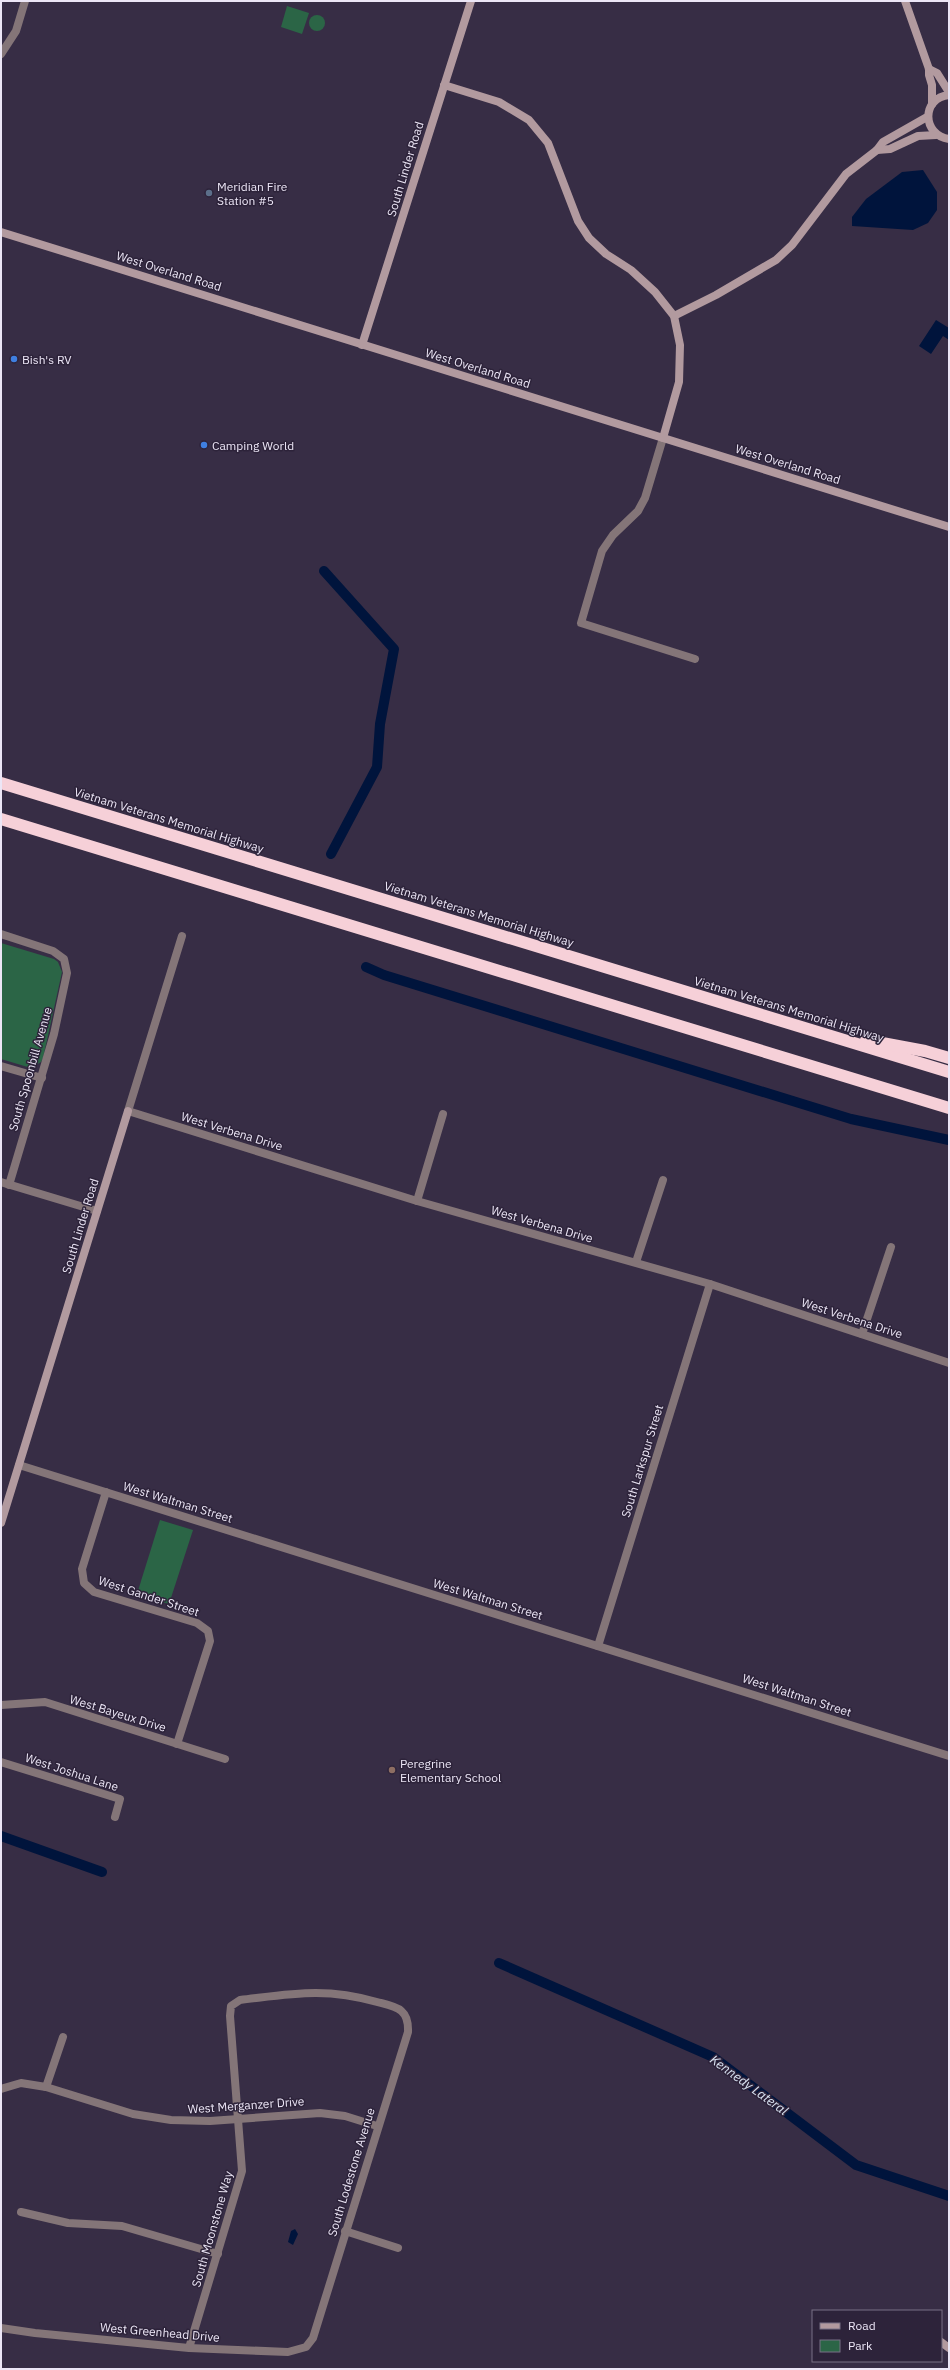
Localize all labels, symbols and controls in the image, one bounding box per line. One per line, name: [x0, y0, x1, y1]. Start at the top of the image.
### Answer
street label: South Linder Road: [383, 120, 427, 218]
place label: Meridian Fire Station #5: [217, 179, 288, 208]
marker: Meridian Fire Station #5: [204, 188, 214, 198]
street label: West Overland Road: [115, 248, 223, 294]
street label: West Overland Road: [424, 345, 532, 391]
place label: Bish's RV: [22, 352, 72, 367]
marker: Bish's RV: [9, 354, 19, 364]
place label: Camping World: [212, 438, 294, 453]
marker: Camping World: [199, 440, 209, 450]
street label: West Overland Road: [734, 441, 842, 487]
street label: Vietnam Veterans Memorial Highway: [72, 784, 266, 856]
street label: Vietnam Veterans Memorial Highway: [382, 878, 576, 950]
street label: Vietnam Veterans Memorial Highway: [692, 973, 886, 1045]
street label: South Spoonbill Avenue: [5, 1005, 55, 1133]
street label: West Verbena Drive: [179, 1108, 285, 1154]
street label: South Linder Road: [58, 1177, 102, 1275]
street label: West Verbena Drive: [489, 1202, 595, 1246]
street label: West Verbena Drive: [800, 1295, 905, 1342]
street label: South Larkspur Street: [618, 1403, 666, 1519]
street label: West Waltman Street: [121, 1478, 235, 1526]
street label: West Gander Street: [97, 1573, 201, 1619]
street label: West Waltman Street: [431, 1575, 545, 1623]
street label: West Waltman Street: [741, 1670, 853, 1720]
street label: West Bayeux Drive: [68, 1691, 168, 1735]
street label: West Joshua Lane: [23, 1750, 121, 1794]
place label: Peregrine Elementary School: [400, 1756, 501, 1785]
marker: Peregrine Elementary School: [387, 1765, 397, 1775]
water label: Kennedy Lateral: [707, 2051, 792, 2119]
street label: West Merganzer Drive: [187, 2093, 305, 2117]
street label: South Lodestone Avenue: [324, 2106, 378, 2238]
street label: South Moonstone Way: [188, 2169, 236, 2289]
legend: [812, 2310, 942, 2362]
text: Road: [848, 2318, 876, 2333]
street label: West Greenhead Drive: [100, 2319, 221, 2345]
text: Park: [848, 2338, 873, 2353]

